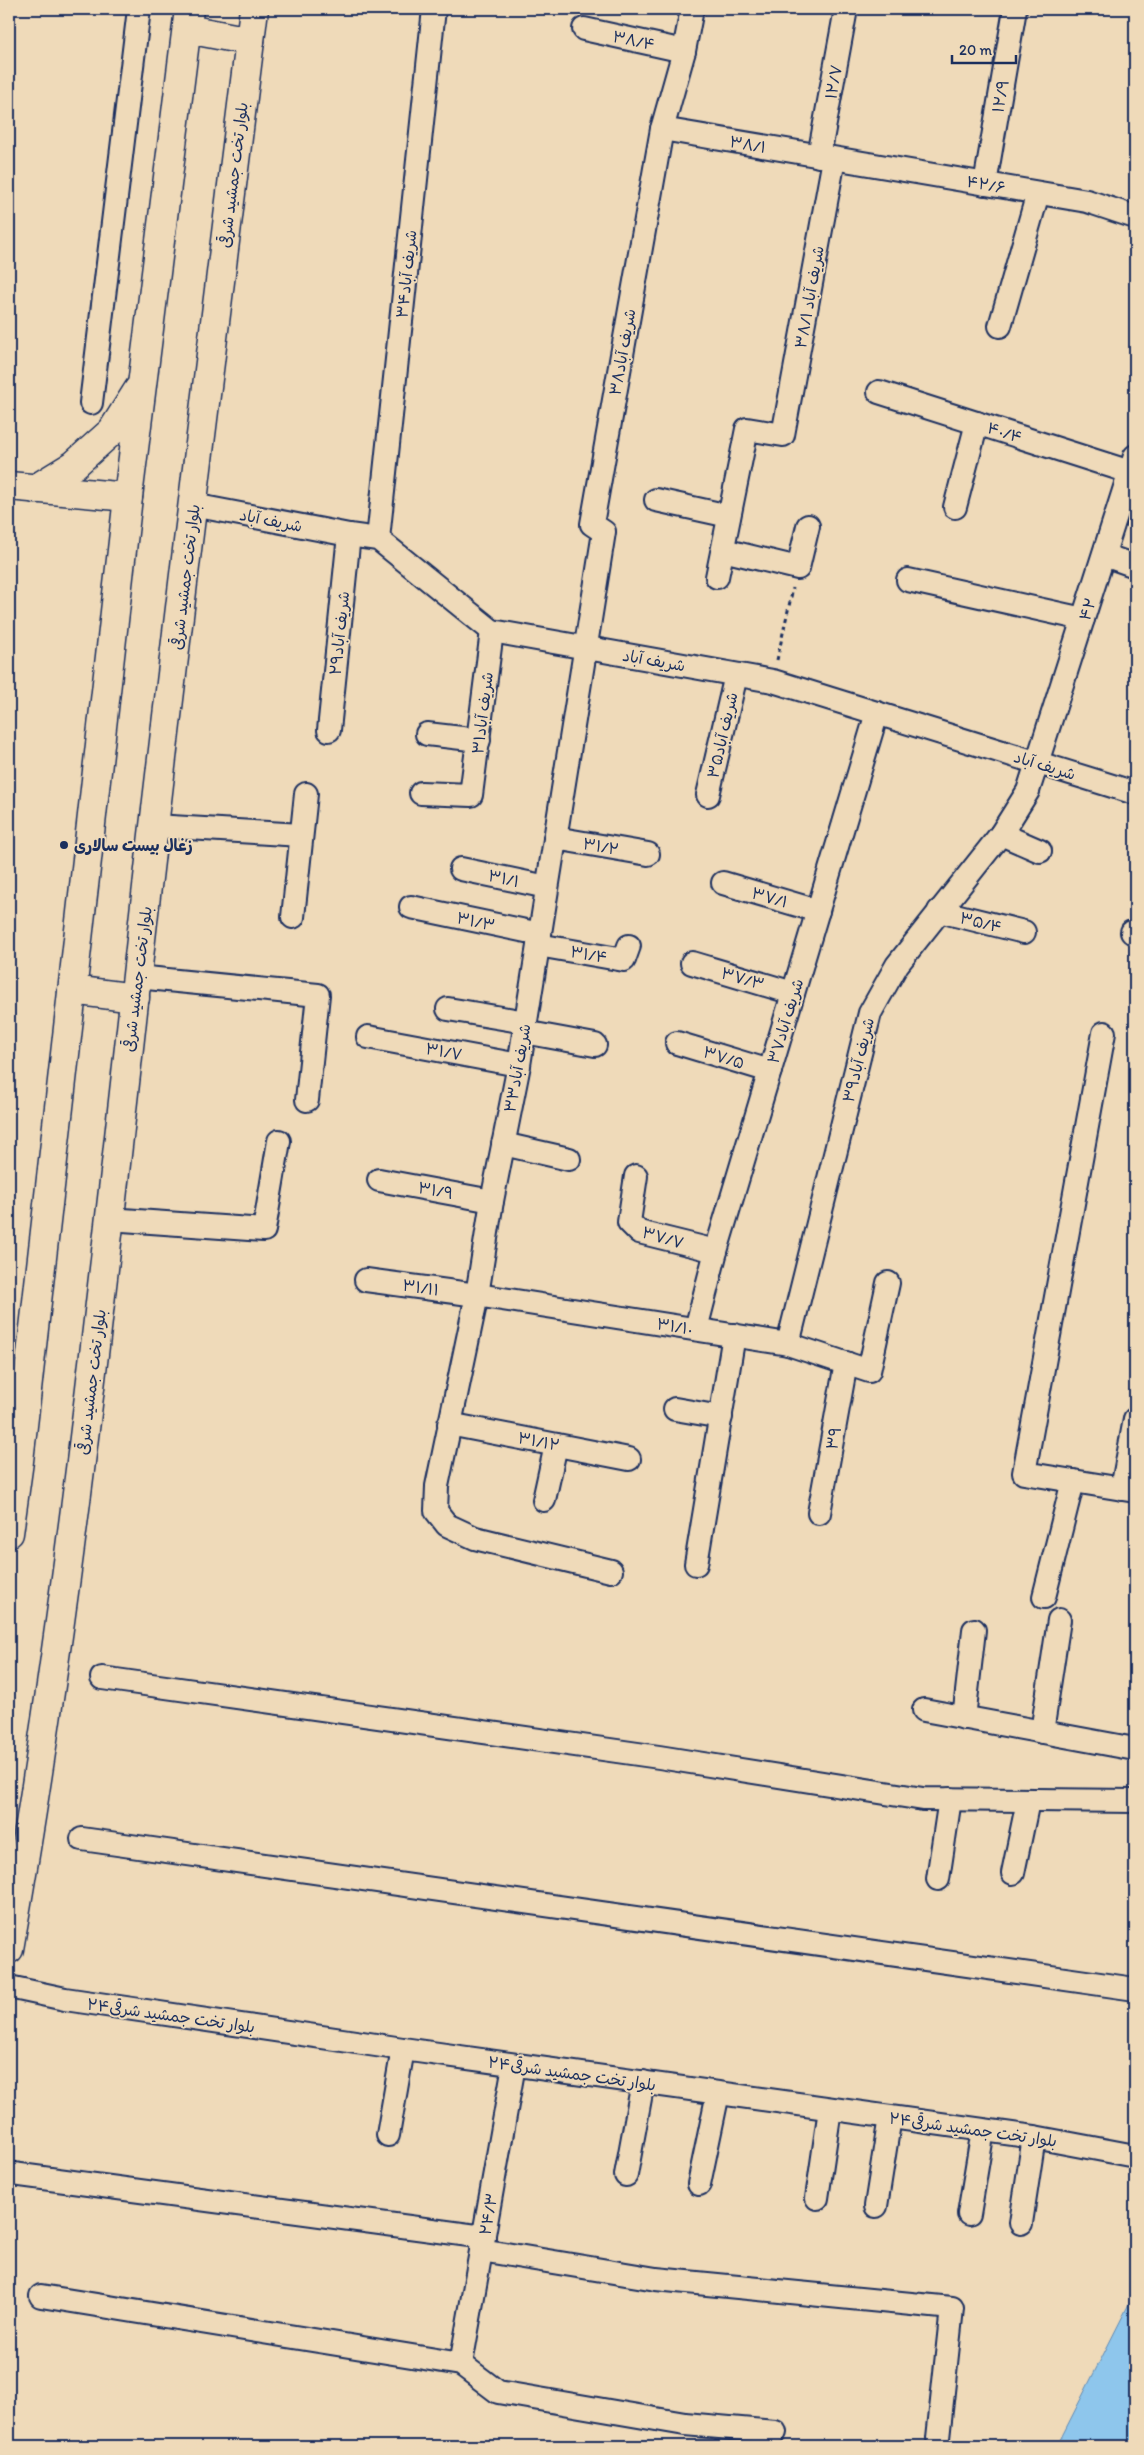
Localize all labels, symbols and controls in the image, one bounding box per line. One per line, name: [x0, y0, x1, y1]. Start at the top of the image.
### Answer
street label: ۳۸/۴: [611, 27, 657, 54]
scale bar: [952, 32, 1015, 64]
text: 20 m: [959, 41, 993, 59]
street label: ۱۲/۷: [821, 63, 846, 101]
street label: ۱۲/۹: [988, 78, 1013, 114]
street label: بلوار تخت جمشید شرقی: [214, 101, 253, 249]
street label: ۳۸/۱: [728, 132, 768, 157]
street label: ۴۲/۶: [965, 172, 1007, 197]
street label: شریف آباد۳۴: [392, 229, 421, 319]
street label: ۳۸/۱ شریف آباد: [791, 244, 828, 350]
street label: شریف آباد۳۸: [606, 307, 639, 397]
street label: ۴۰/۴: [985, 418, 1025, 447]
street label: بلوار تخت جمشید شرقی: [166, 503, 205, 651]
street label: شریف آباد: [238, 505, 304, 536]
street label: شریف آباد۲۹: [326, 590, 353, 676]
street label: ۴۲: [1075, 595, 1100, 623]
street label: شریف آباد: [621, 646, 687, 675]
street label: شریف آباد۳۱: [468, 671, 497, 755]
street label: شریف آباد۳۵: [703, 690, 742, 780]
street label: شریف آباد: [1012, 747, 1078, 784]
street label: ۳۱/۲: [581, 834, 621, 859]
place label: زغال بیست سالاری: [74, 836, 193, 855]
marker: زغال بیست سالاری: [58, 839, 70, 851]
street label: ۳۱/۱: [487, 866, 521, 891]
street label: ۳۷/۱: [749, 883, 790, 912]
street label: بلوار تخت جمشید شرقی: [118, 905, 157, 1053]
street label: ۳۱/۳: [455, 908, 497, 935]
street label: ۳۵/۴: [958, 908, 1004, 937]
street label: ۳۱/۴: [569, 942, 609, 967]
street label: ۳۷/۳: [719, 963, 767, 994]
street label: شریف آباد۳۷: [764, 976, 807, 1066]
street label: شریف آباد۳۹: [839, 1016, 878, 1105]
street label: شریف آباد۳۳: [500, 1022, 535, 1114]
street label: ۳۱/۷: [424, 1039, 464, 1064]
street label: ۳۷/۵: [701, 1042, 747, 1073]
street label: ۳۱/۹: [417, 1178, 455, 1203]
street label: ۳۷/۷: [640, 1222, 686, 1252]
street label: ۳۱/۱۱: [401, 1275, 441, 1299]
street label: بلوار تخت جمشید شرقی: [72, 1308, 111, 1456]
street label: ۳۱/۱۰: [655, 1314, 695, 1339]
street label: ۳۹: [822, 1425, 845, 1451]
street label: ۳۱/۱۲: [516, 1428, 561, 1455]
street label: بلوار تخت جمشید شرقی۲۴: [86, 1993, 256, 2038]
street label: بلوار تخت جمشید شرقی۲۴: [487, 2051, 657, 2096]
street label: بلوار تخت جمشید شرقی۲۴: [888, 2107, 1058, 2152]
street label: ۲۴/۳: [475, 2191, 502, 2237]

